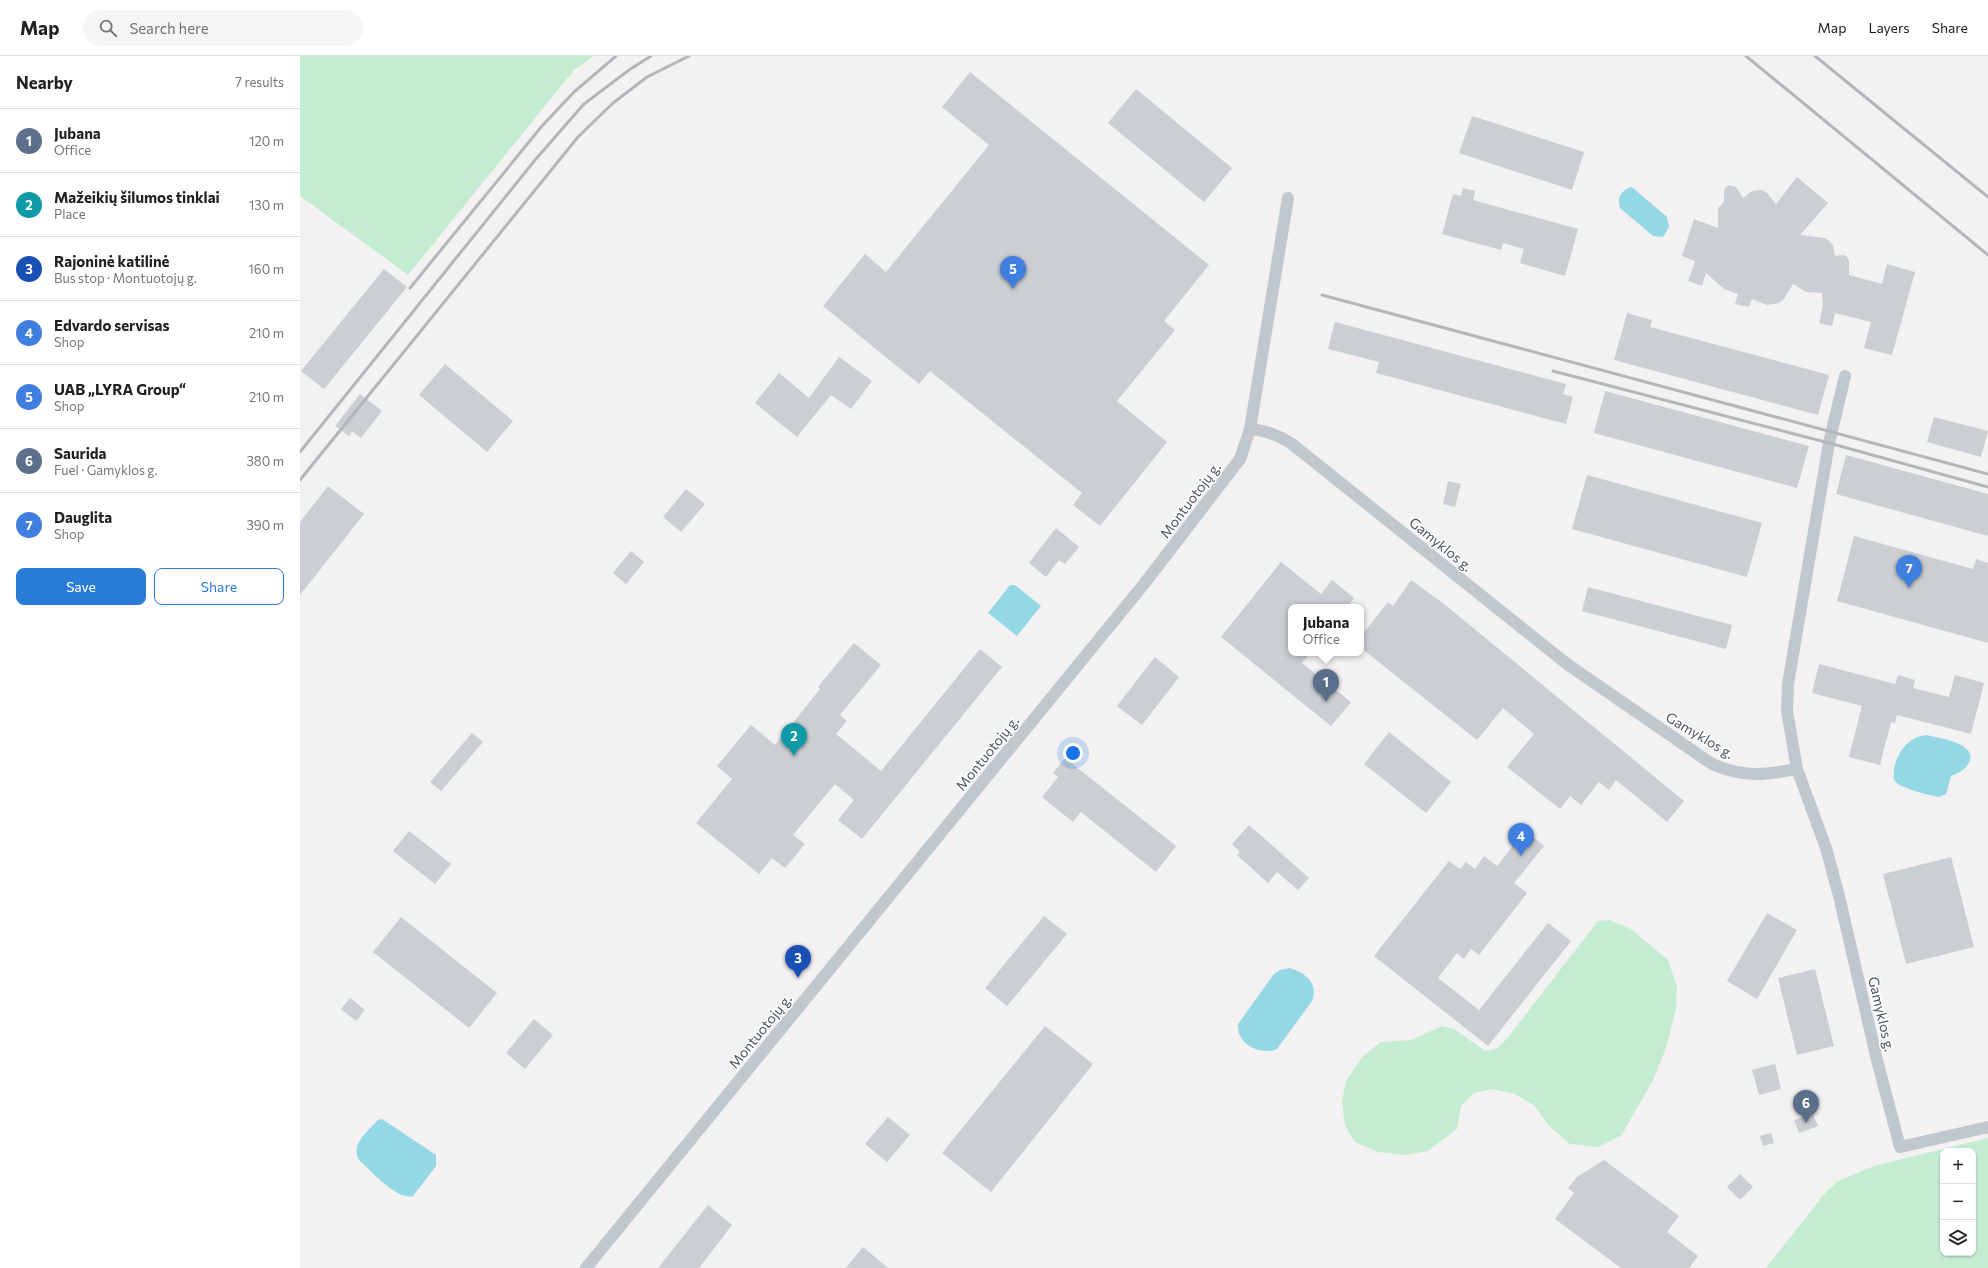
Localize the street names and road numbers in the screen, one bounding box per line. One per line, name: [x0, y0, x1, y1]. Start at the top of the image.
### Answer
street label: Montuotojų g.: [1156, 459, 1224, 541]
street label: Gamyklos g.: [1406, 513, 1476, 575]
street label: Gamyklos g.: [1663, 708, 1737, 762]
street label: Montuotojų g.: [952, 712, 1022, 794]
street label: Gamyklos g.: [1865, 975, 1899, 1053]
street label: Montuotojų g.: [725, 990, 795, 1072]

